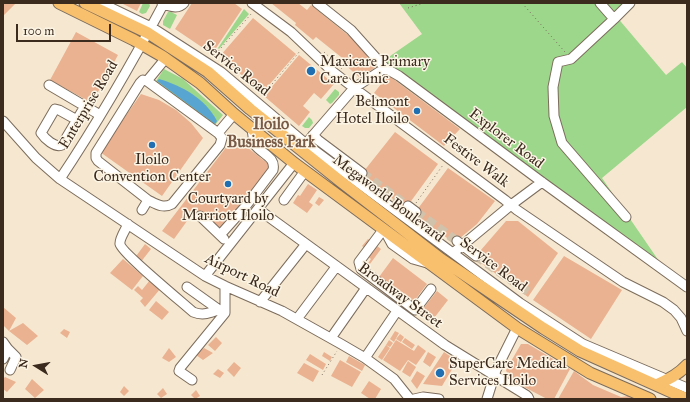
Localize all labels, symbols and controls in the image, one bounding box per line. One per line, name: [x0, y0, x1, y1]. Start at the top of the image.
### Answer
scale bar: [18, 16, 113, 42]
text: 100 m: [23, 24, 54, 38]
street label: Service Road: [199, 37, 273, 101]
place label: Maxicare Primary Care Clinic: [320, 53, 430, 88]
street label: Enterprise Road: [56, 57, 122, 153]
marker: Maxicare Primary Care Clinic: [305, 65, 317, 77]
place label: Belmont Hotel Iloilo: [336, 93, 409, 128]
street label: Explorer Road: [465, 105, 547, 173]
marker: Belmont Hotel Iloilo: [412, 106, 422, 116]
district label: Iloilo Business Park: [227, 115, 315, 153]
street label: Festive Walk: [440, 130, 512, 192]
marker: Iloilo Convention Center: [147, 140, 157, 150]
place label: Iloilo Convention Center: [93, 151, 211, 186]
street label: Megaworld Boulevard: [329, 151, 447, 247]
marker: Courtyard by Marriott Iloilo: [223, 179, 233, 189]
place label: Courtyard by Marriott Iloilo: [182, 190, 274, 225]
street label: Service Road: [456, 234, 530, 296]
street label: Airport Road: [202, 250, 282, 302]
street label: Broadway Street: [354, 259, 446, 333]
north arrow: [16, 346, 56, 386]
place label: SuperCare Medical Services Iloilo: [449, 355, 566, 390]
text: N: [16, 358, 31, 369]
marker: SuperCare Medical Services Iloilo: [434, 367, 446, 379]

